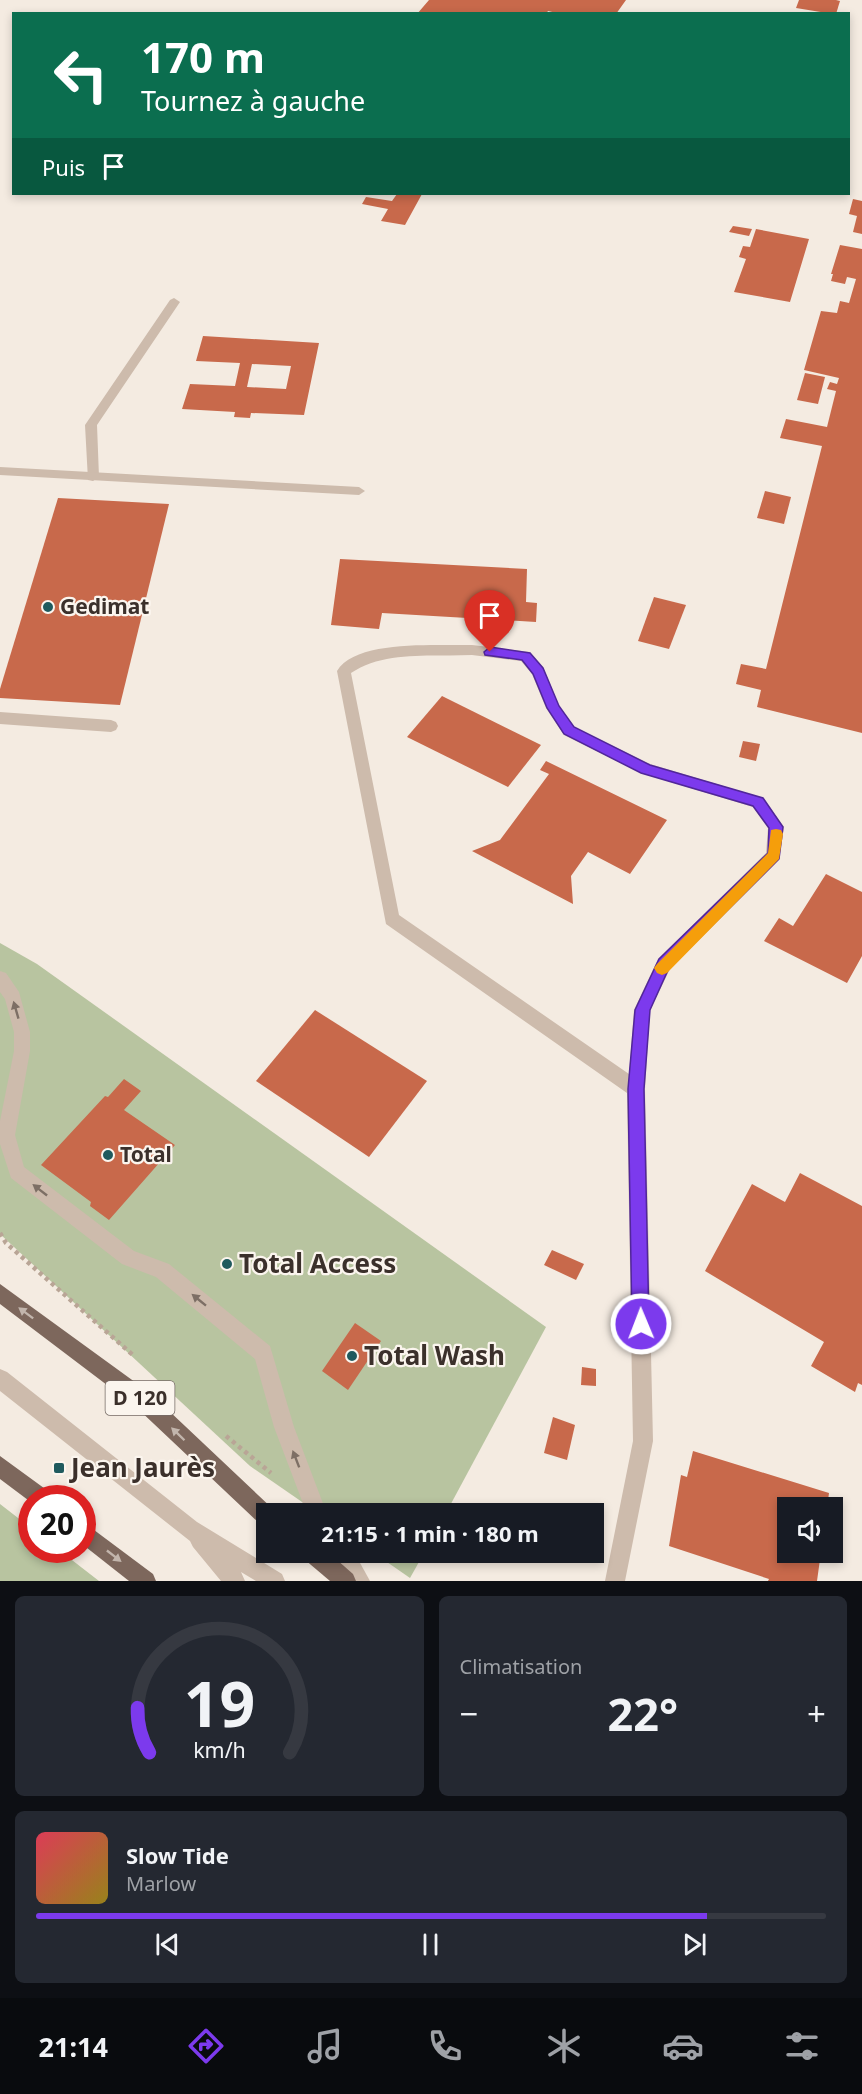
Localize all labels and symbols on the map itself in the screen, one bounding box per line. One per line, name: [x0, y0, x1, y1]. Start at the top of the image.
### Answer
pin: [464, 590, 515, 652]
place label: Gedimat: [60, 592, 149, 620]
marker: Gedimat: [41, 600, 55, 614]
one-way arrow: [11, 1001, 20, 1019]
place label: Total: [120, 1140, 172, 1168]
marker: Total: [101, 1148, 115, 1162]
one-way arrow: [32, 1184, 48, 1196]
place label: Total Access: [239, 1245, 396, 1281]
marker: Total Access: [220, 1257, 234, 1271]
position arrow: [609, 1292, 673, 1356]
one-way arrow: [191, 1293, 207, 1306]
one-way arrow: [18, 1306, 34, 1319]
place label: Total Wash: [364, 1337, 505, 1373]
marker: Total Wash: [345, 1349, 359, 1363]
road number: D 120: [106, 1381, 174, 1415]
one-way arrow: [171, 1427, 186, 1441]
place label: Jean Jaurès: [69, 1449, 215, 1485]
one-way arrow: [291, 1450, 300, 1468]
marker: Jean Jaurès: [52, 1461, 66, 1475]
speed limit sign: 20: [18, 1485, 96, 1563]
one-way arrow: [106, 1550, 122, 1563]

